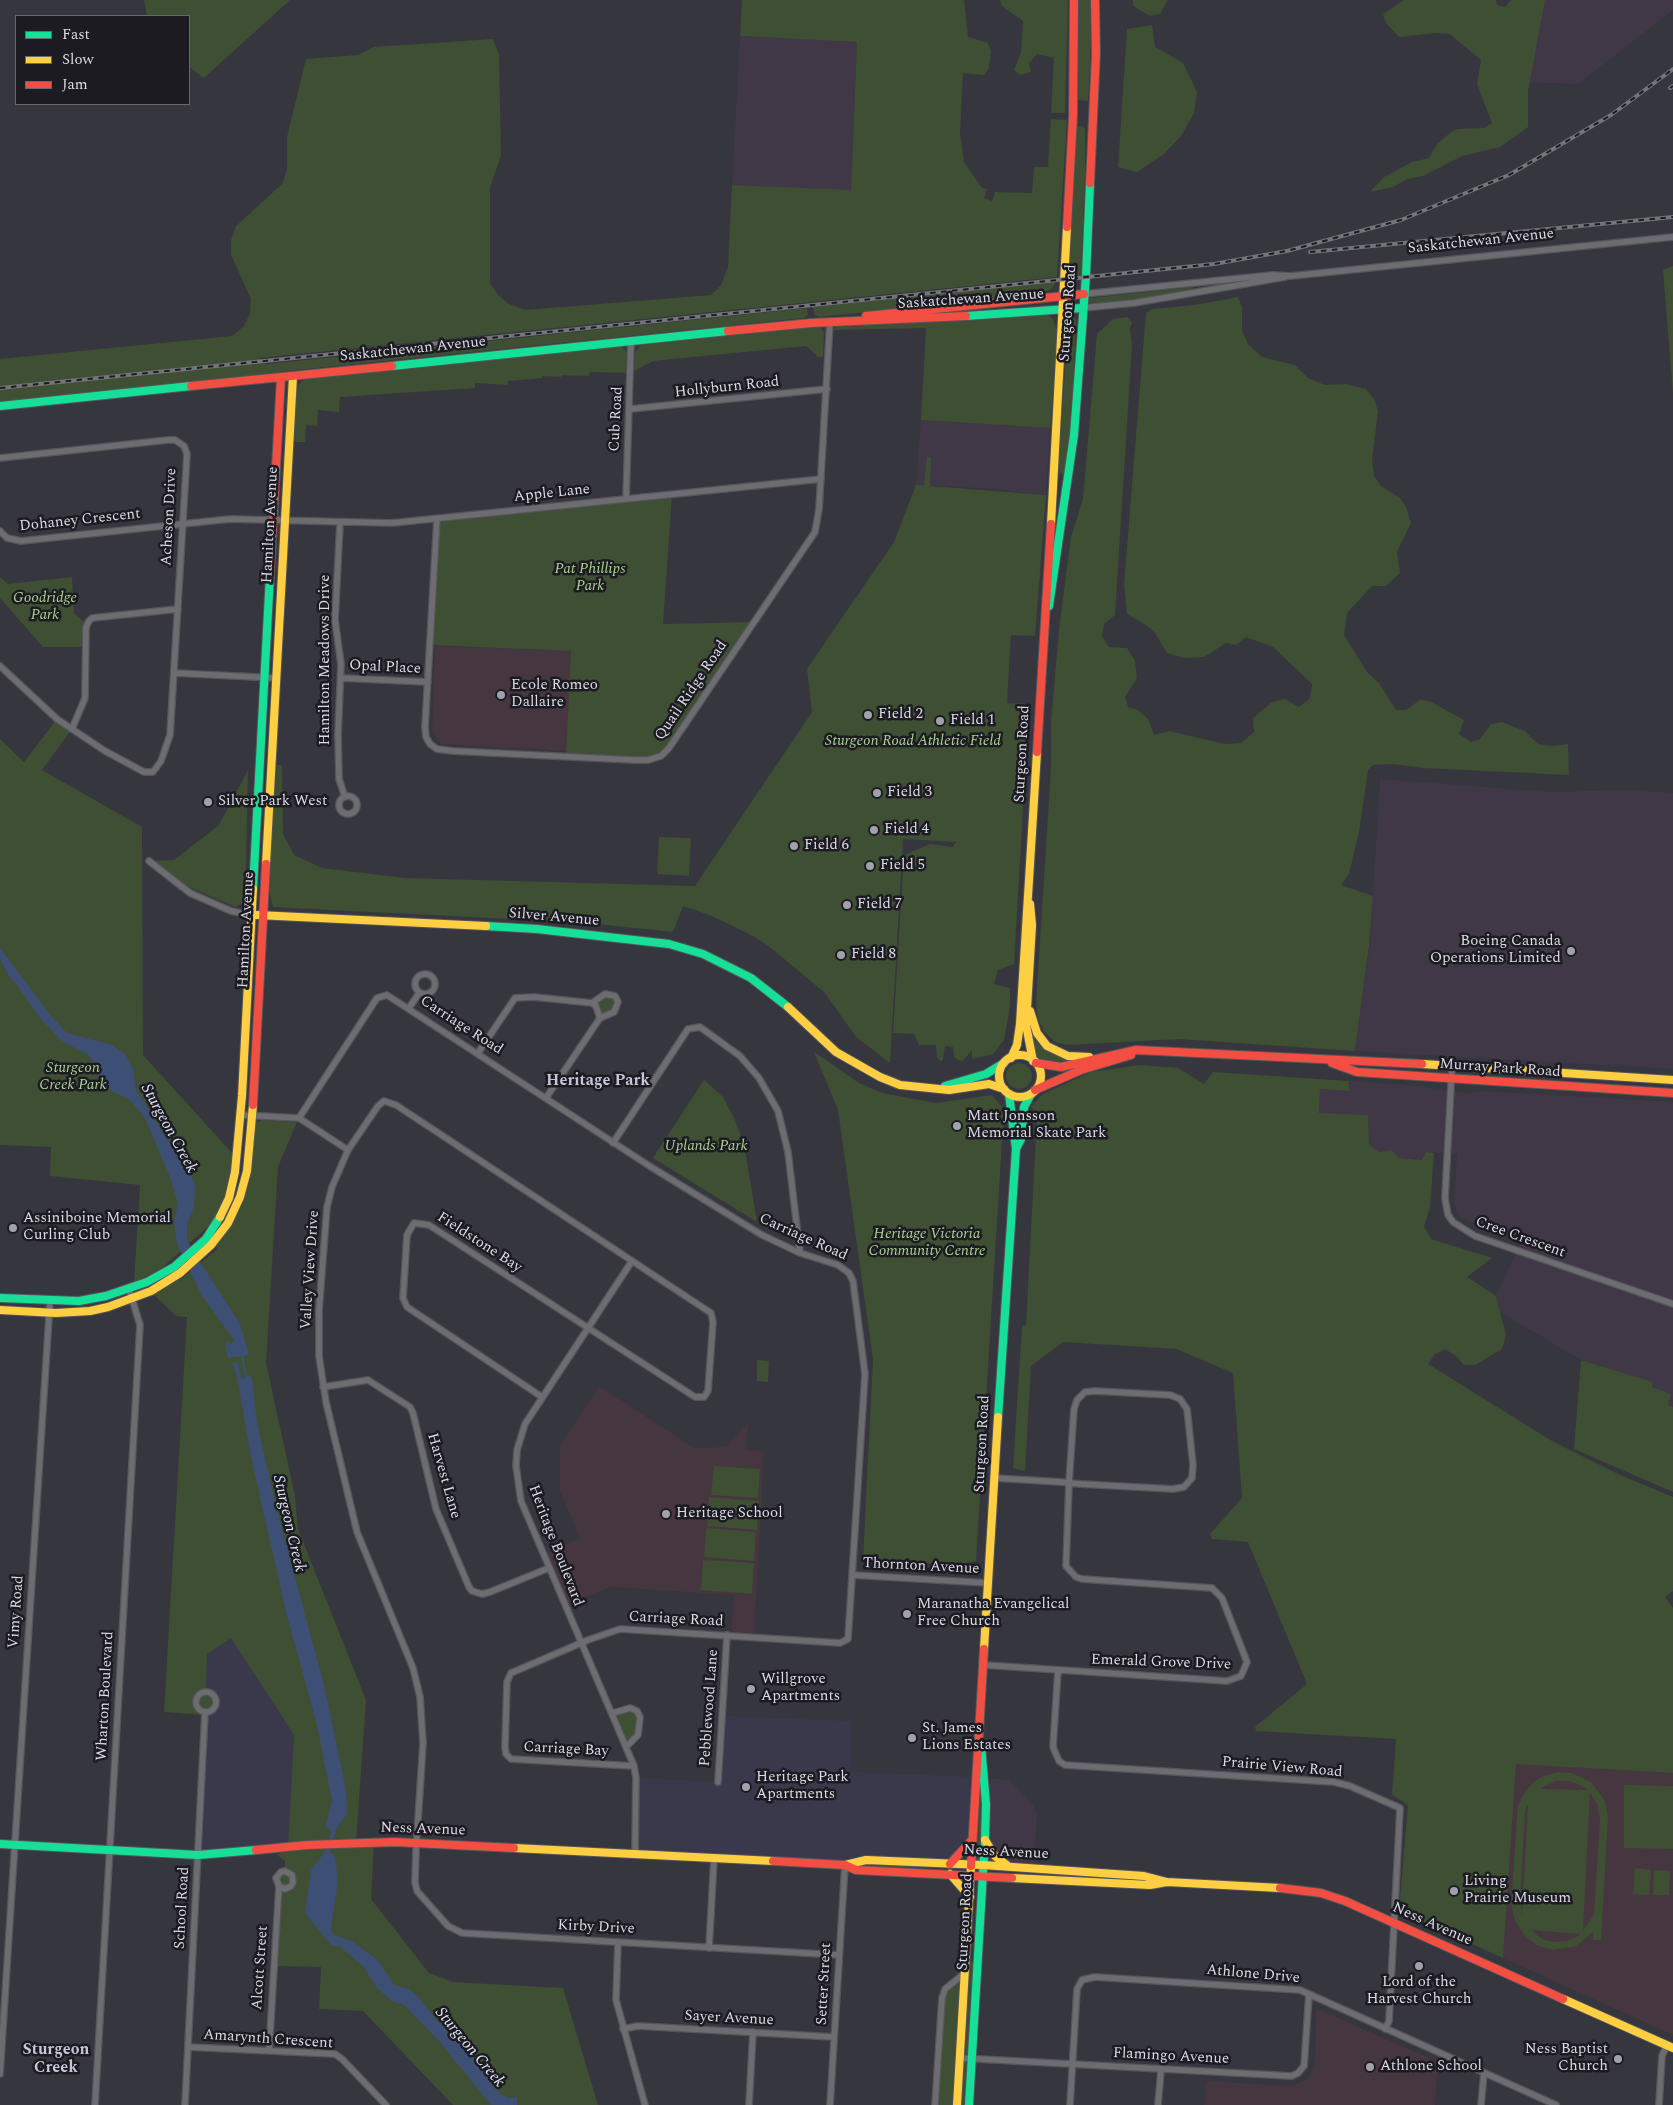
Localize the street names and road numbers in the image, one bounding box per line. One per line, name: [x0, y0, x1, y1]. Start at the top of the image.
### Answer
street label: Saskatchewan Avenue: [1407, 225, 1555, 259]
street label: Sturgeon Road: [1057, 264, 1081, 362]
street label: Saskatchewan Avenue: [897, 286, 1045, 314]
street label: Saskatchewan Avenue: [339, 333, 487, 367]
street label: Hollyburn Road: [674, 374, 780, 402]
street label: Cub Road: [606, 386, 628, 452]
street label: Hamilton Avenue: [259, 466, 283, 584]
street label: Acheson Drive: [158, 468, 182, 566]
street label: Apple Lane: [513, 481, 591, 507]
street label: Dohaney Crescent: [19, 506, 141, 536]
street label: Hamilton Meadows Drive: [317, 574, 335, 746]
street label: Quail Ridge Road: [652, 638, 732, 744]
street label: Opal Place: [349, 657, 421, 679]
street label: Sturgeon Road: [1011, 705, 1035, 803]
street label: Hamilton Avenue: [235, 871, 259, 989]
street label: Silver Avenue: [508, 905, 600, 931]
street label: Carriage Road: [416, 993, 506, 1059]
street label: Murray Park Road: [1439, 1056, 1561, 1082]
street label: Fieldstone Bay: [433, 1209, 525, 1277]
street label: Valley View Drive: [298, 1210, 324, 1330]
street label: Carriage Road: [756, 1210, 850, 1266]
street label: Cree Crescent: [1473, 1213, 1567, 1263]
street label: Sturgeon Road: [971, 1395, 995, 1493]
street label: Harvest Lane: [422, 1431, 464, 1521]
street label: Heritage Boulevard: [524, 1483, 586, 1609]
street label: Thornton Avenue: [862, 1555, 980, 1579]
street label: Vimy Road: [5, 1575, 29, 1649]
street label: Carriage Road: [628, 1609, 724, 1631]
street label: Wharton Boulevard: [94, 1631, 118, 1761]
street label: Pebblewood Lane: [697, 1649, 723, 1767]
street label: Emerald Grove Drive: [1091, 1652, 1231, 1674]
street label: Carriage Bay: [523, 1739, 609, 1761]
street label: Prairie View Road: [1221, 1754, 1343, 1782]
street label: Ness Avenue: [380, 1820, 466, 1840]
street label: Ness Avenue: [963, 1842, 1049, 1864]
street label: School Road: [172, 1866, 194, 1950]
street label: Sturgeon Road: [954, 1873, 978, 1971]
street label: Ness Avenue: [1389, 1899, 1475, 1951]
street label: Kirby Drive: [557, 1917, 635, 1939]
street label: Alcott Street: [249, 1925, 273, 2011]
street label: Setter Street: [814, 1942, 836, 2026]
street label: Athlone Drive: [1205, 1962, 1301, 1988]
street label: Sayer Avenue: [684, 2008, 774, 2030]
street label: Amarynth Crescent: [202, 2026, 334, 2054]
street label: Flamingo Avenue: [1112, 2045, 1230, 2069]

